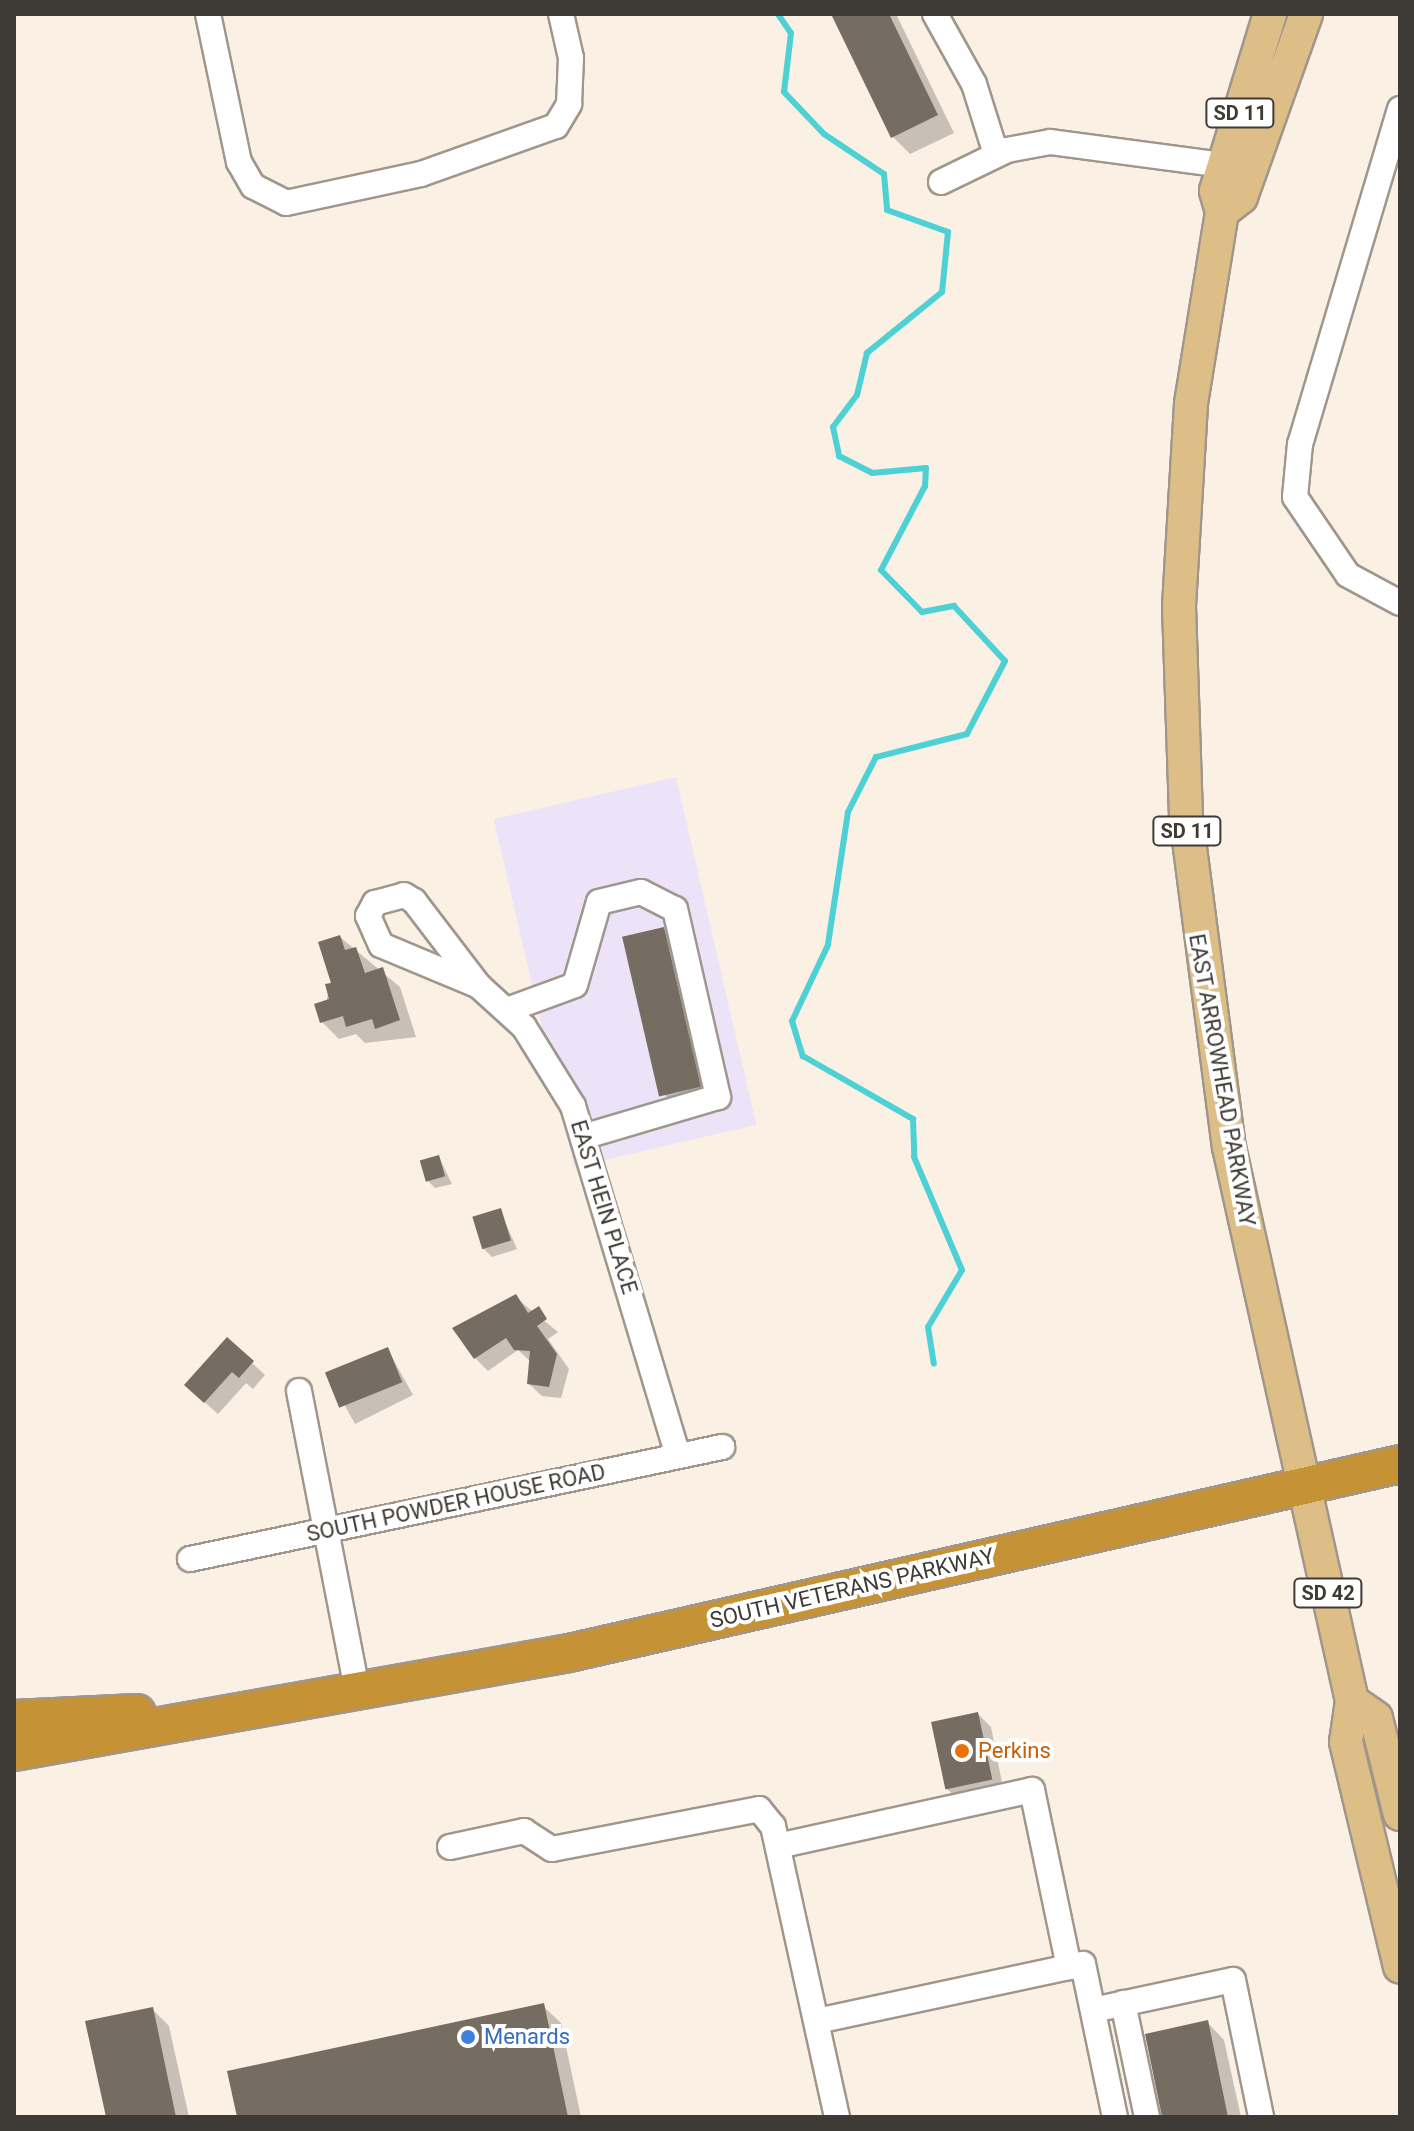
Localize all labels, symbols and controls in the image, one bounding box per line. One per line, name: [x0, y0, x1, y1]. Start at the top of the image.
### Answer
road number: SD 11: [1204, 97, 1276, 129]
road number: SD 11: [1151, 815, 1223, 847]
street label: EAST ARROWHEAD PARKWAY: [1183, 932, 1261, 1228]
street label: EAST HEIN PLACE: [565, 1117, 643, 1297]
street label: SOUTH POWDER HOUSE ROAD: [304, 1458, 608, 1548]
street label: SOUTH VETERANS PARKWAY: [707, 1542, 997, 1634]
road number: SD 42: [1292, 1577, 1364, 1609]
place label: Perkins: [978, 1738, 1051, 1764]
marker: Perkins: [953, 1742, 971, 1760]
place label: Menards: [484, 2024, 570, 2050]
marker: Menards: [459, 2028, 477, 2046]

